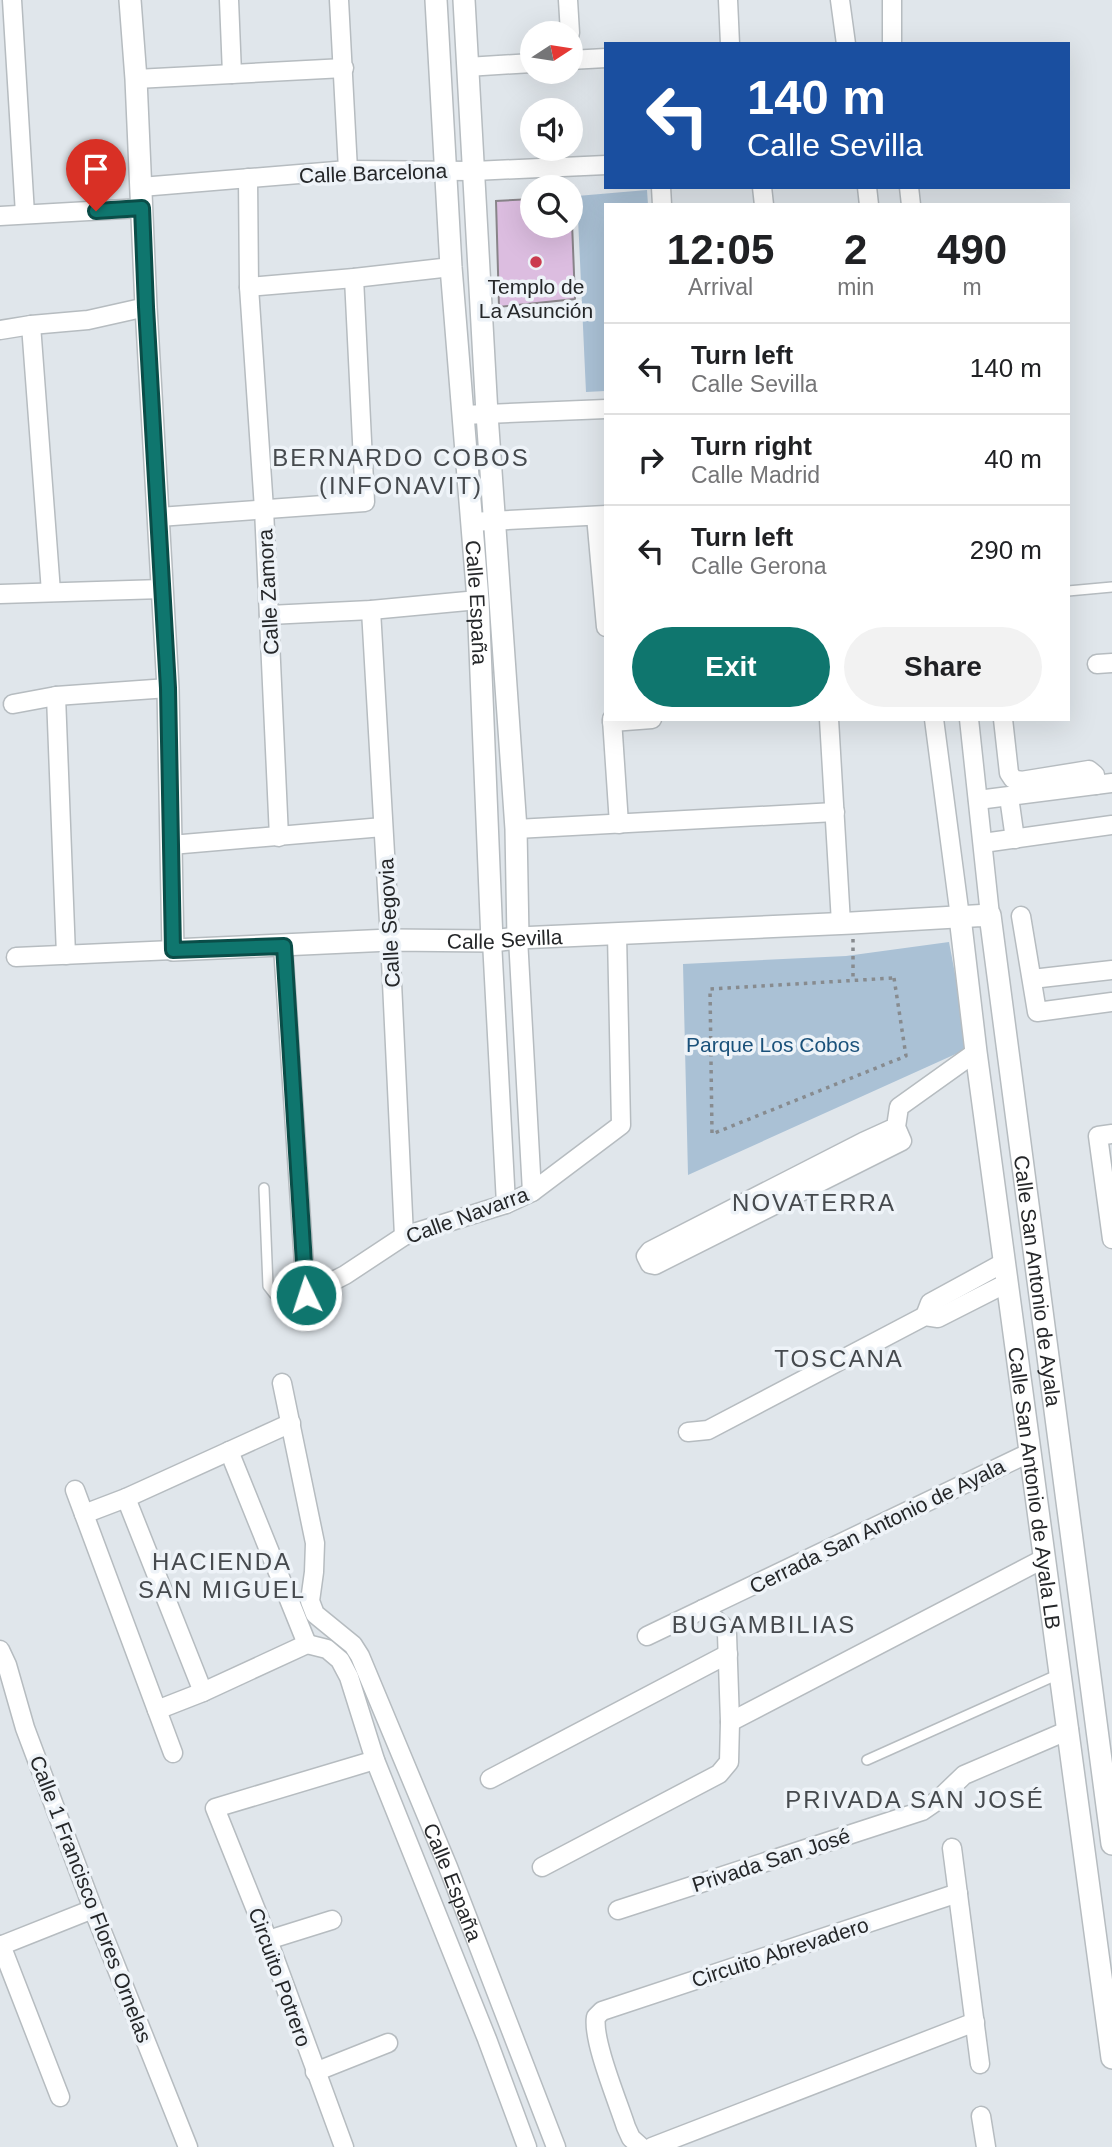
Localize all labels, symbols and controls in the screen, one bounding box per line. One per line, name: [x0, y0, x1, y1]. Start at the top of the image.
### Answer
north arrow: [520, 21, 583, 84]
map controls: [520, 21, 583, 238]
icon: left: [632, 70, 723, 161]
text: 140 m: [747, 70, 886, 124]
button: sound: [520, 98, 583, 161]
text: Calle Sevilla: [747, 127, 923, 163]
pin: [66, 139, 126, 211]
icon: arrive: [77, 150, 115, 188]
street label: Calle Barcelona: [299, 159, 448, 187]
button: search: [520, 175, 583, 238]
text: 12:05: [667, 226, 774, 273]
text: 2: [844, 226, 867, 273]
text: 490: [937, 226, 1007, 273]
marker: Templo de La Asunción: [528, 254, 544, 270]
text: Arrival: [688, 274, 753, 300]
text: min: [837, 274, 874, 300]
text: m: [963, 274, 982, 300]
place label: Templo de La Asunción: [479, 275, 593, 322]
text: Turn left: [691, 340, 793, 370]
icon: left: [632, 350, 670, 388]
text: 140 m: [970, 353, 1042, 383]
text: Calle Sevilla: [691, 371, 818, 397]
text: Turn right: [691, 431, 812, 461]
icon: right: [632, 441, 670, 479]
district label: BERNARDO COBOS (INFONAVIT): [272, 444, 530, 499]
text: 40 m: [984, 444, 1042, 474]
text: Calle Madrid: [691, 462, 820, 488]
text: Turn left: [691, 522, 793, 552]
street label: Calle Zamora: [253, 528, 283, 656]
icon: left: [632, 532, 670, 570]
text: 290 m: [970, 535, 1042, 565]
street label: Calle España: [462, 539, 492, 666]
text: Calle Gerona: [691, 553, 827, 579]
button: Exit: [632, 627, 830, 707]
button: Share: [844, 627, 1042, 707]
street label: Calle Segovia: [374, 857, 404, 988]
street label: Calle Sevilla: [447, 925, 563, 953]
park label: Parque Los Cobos: [686, 1033, 860, 1056]
street label: Calle San Antonio de Ayala: [1010, 1154, 1066, 1408]
street label: Calle Navarra: [403, 1182, 532, 1248]
district label: NOVATERRA: [732, 1189, 896, 1216]
position arrow: [269, 1258, 343, 1332]
district label: TOSCANA: [774, 1345, 904, 1372]
street label: Calle San Antonio de Ayala LB: [1004, 1345, 1065, 1631]
street label: Cerrada San Antonio de Ayala: [746, 1454, 1009, 1598]
district label: HACIENDA SAN MIGUEL: [138, 1548, 306, 1603]
district label: BUGAMBILIAS: [672, 1611, 856, 1638]
street label: Calle 1 Francisco Flores Ornelas: [25, 1752, 157, 2046]
district label: PRIVADA SAN JOSÉ: [785, 1786, 1045, 1813]
street label: Calle España: [419, 1819, 487, 1944]
street label: Privada San José: [689, 1824, 853, 1896]
street label: Circuito Potrero: [244, 1905, 316, 2049]
street label: Circuito Abrevadero: [689, 1913, 871, 1991]

